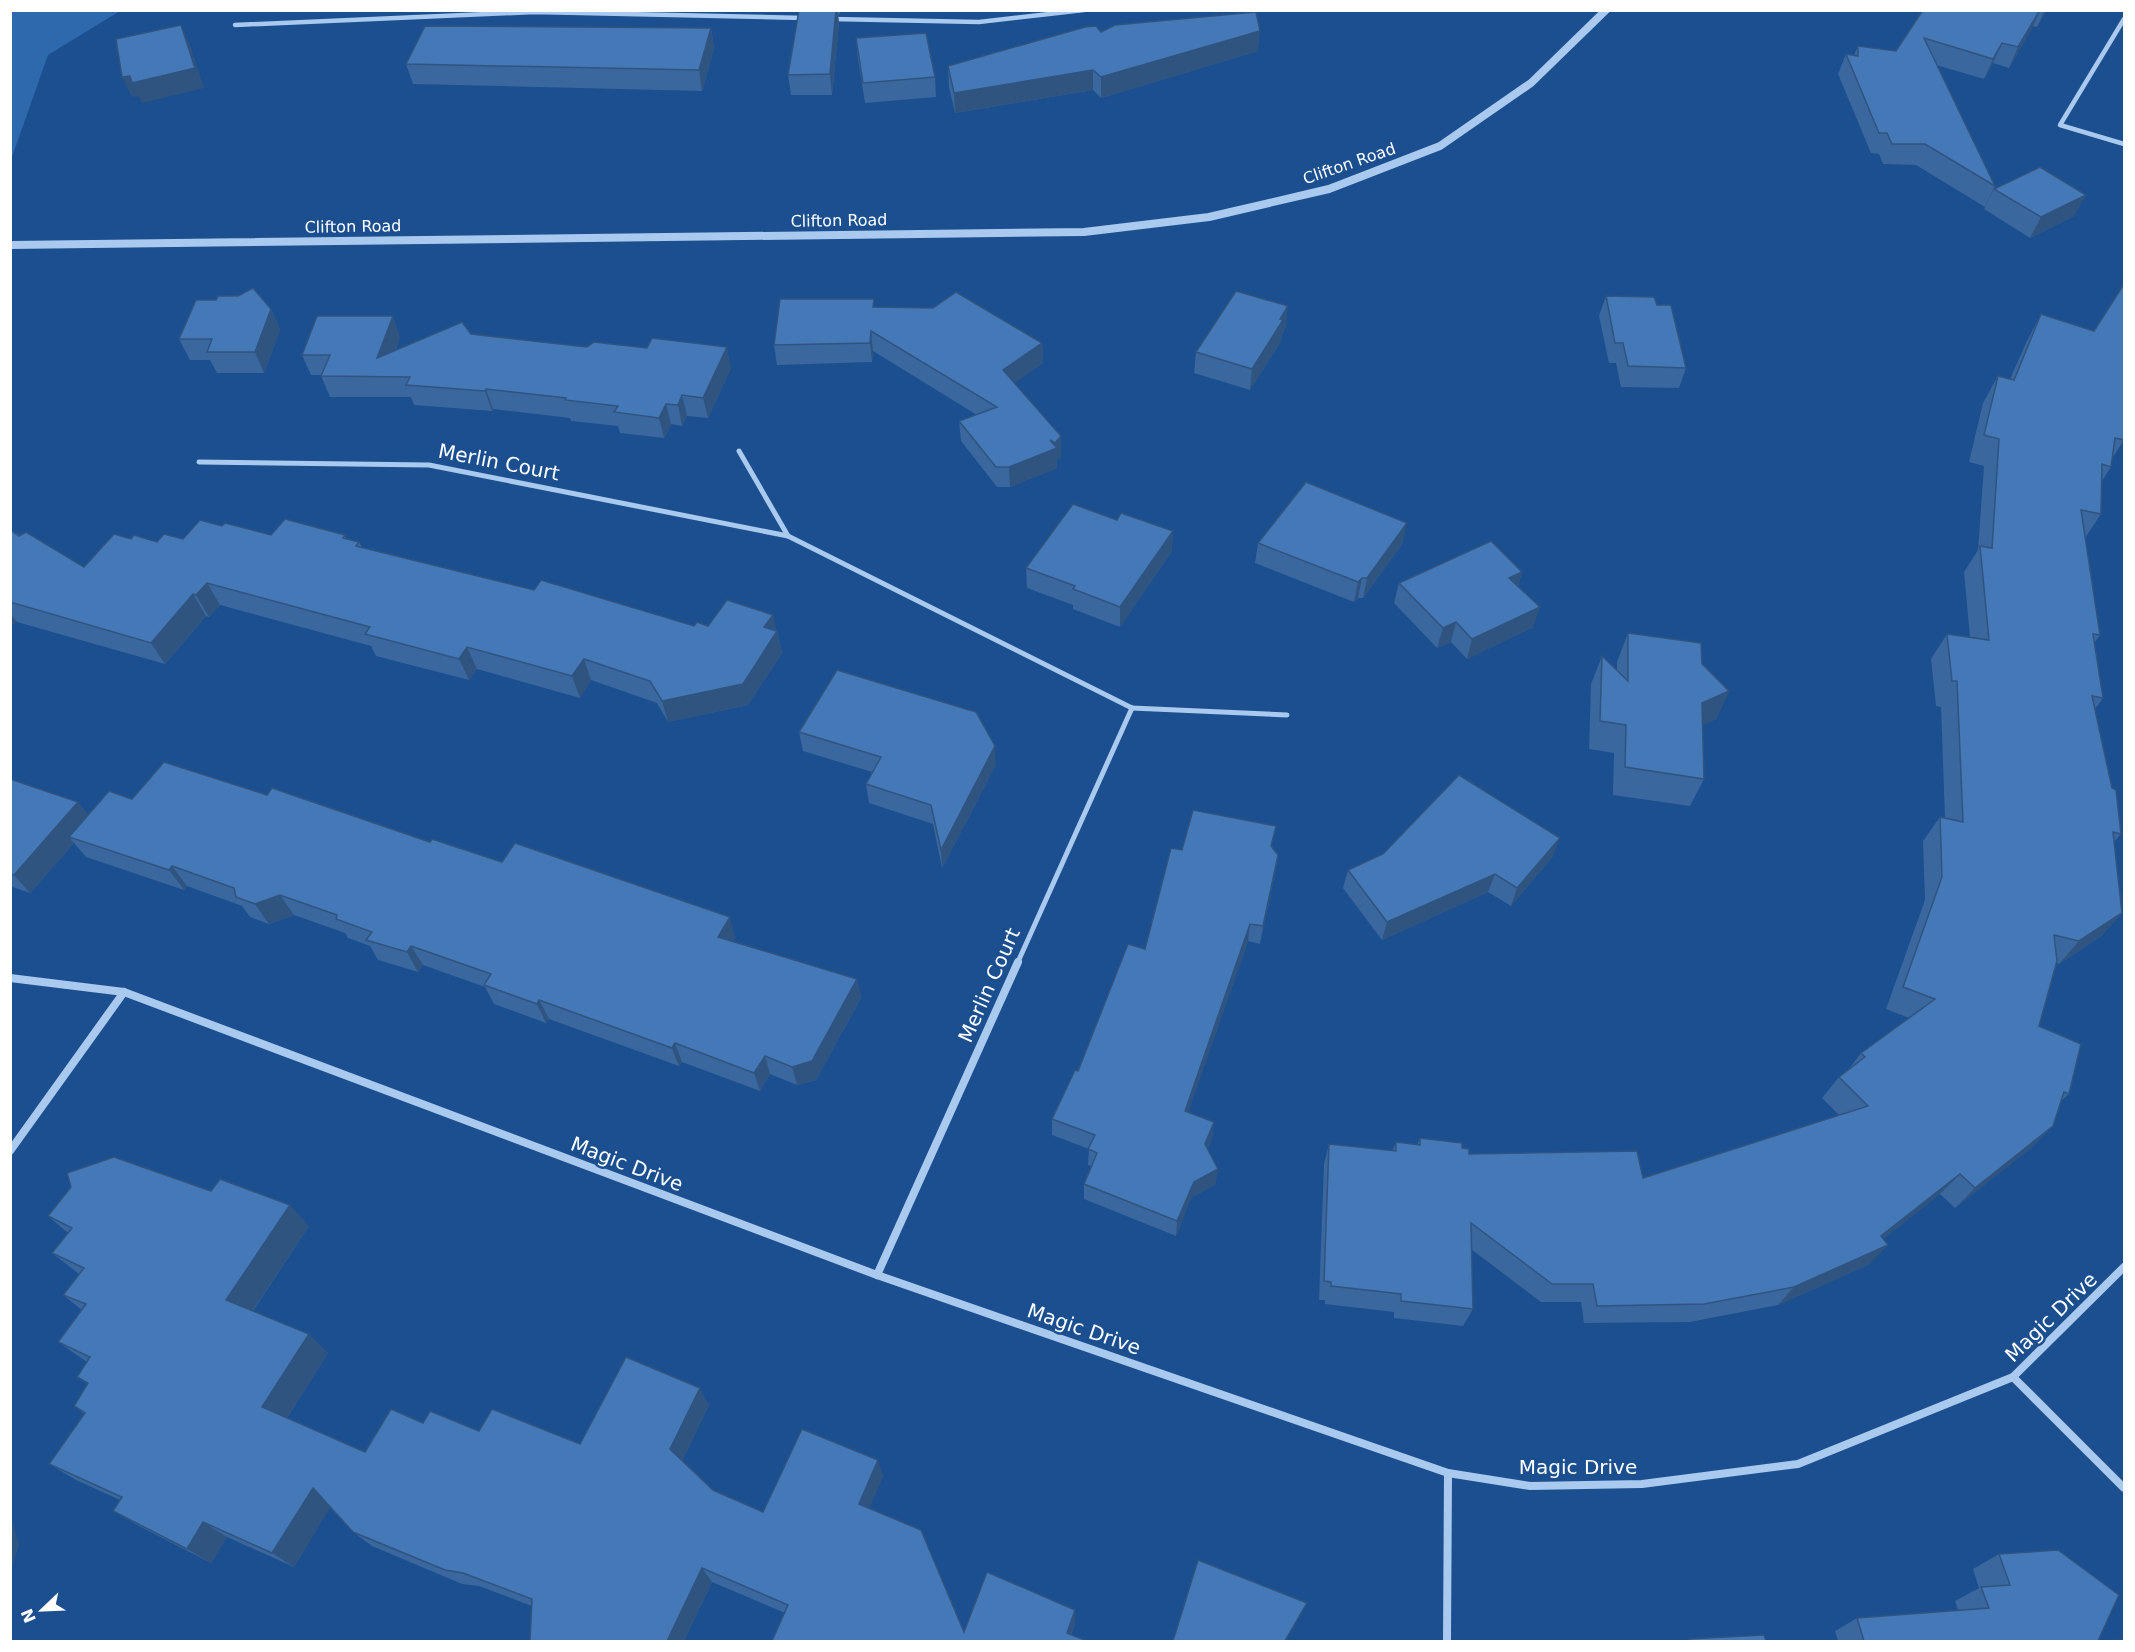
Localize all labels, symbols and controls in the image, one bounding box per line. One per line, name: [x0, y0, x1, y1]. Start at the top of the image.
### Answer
street label: Clifton Road: [1300, 139, 1398, 188]
street label: Clifton Road: [790, 210, 888, 231]
street label: Clifton Road: [304, 216, 402, 237]
street label: Merlin Court: [436, 438, 562, 486]
street label: Merlin Court: [953, 924, 1025, 1046]
street label: Magic Drive: [567, 1132, 687, 1196]
street label: Magic Drive: [2000, 1267, 2102, 1367]
street label: Magic Drive: [1024, 1298, 1144, 1360]
street label: Magic Drive: [1519, 1455, 1637, 1479]
north arrow: [12, 1580, 72, 1640]
text: N: [17, 1606, 40, 1626]

